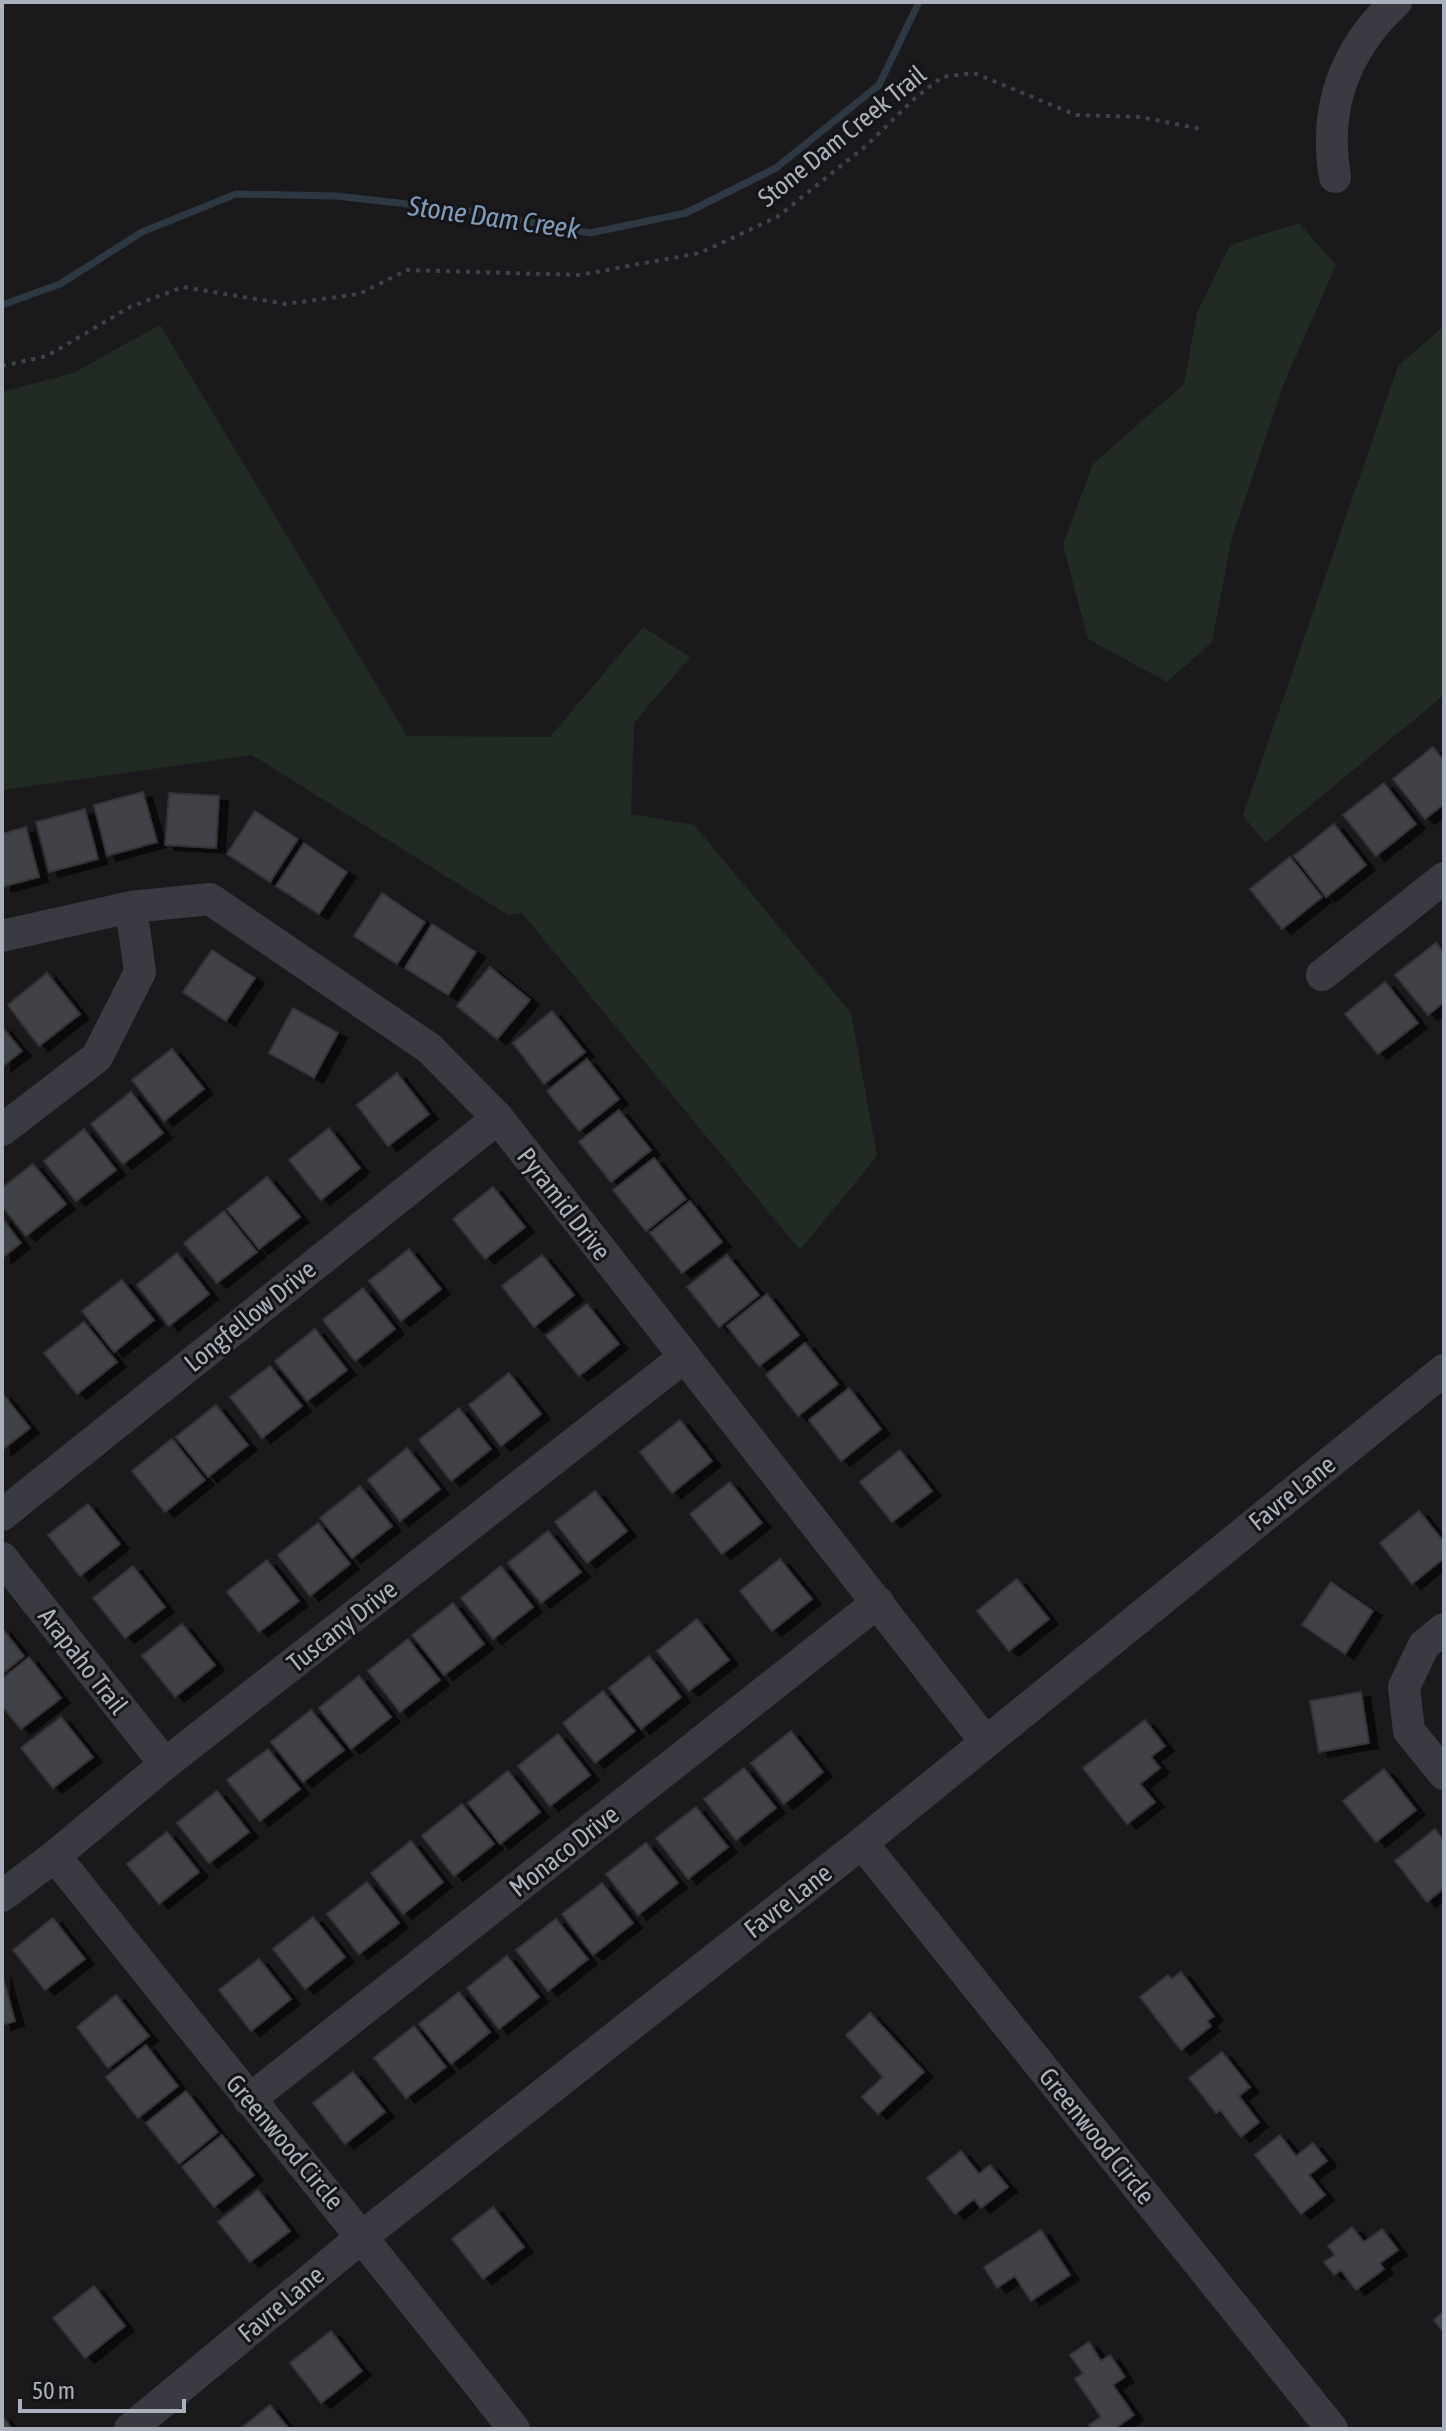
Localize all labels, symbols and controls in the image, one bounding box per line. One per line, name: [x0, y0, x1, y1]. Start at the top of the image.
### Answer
street label: Stone Dam Creek Trail: [752, 59, 932, 213]
water label: Stone Dam Creek: [405, 189, 582, 245]
street label: Pyramid Drive: [511, 1142, 617, 1266]
street label: Longfellow Drive: [178, 1254, 322, 1378]
street label: Favre Lane: [1243, 1449, 1341, 1537]
street label: Tuscany Drive: [281, 1574, 403, 1678]
street label: Arapaho Trail: [32, 1602, 134, 1720]
street label: Monaco Drive: [503, 1799, 625, 1903]
street label: Favre Lane: [738, 1858, 838, 1944]
street label: Greenwood Circle: [1033, 2062, 1161, 2210]
street label: Greenwood Circle: [220, 2069, 350, 2215]
street label: Favre Lane: [232, 2260, 330, 2348]
scale bar: [20, 2363, 184, 2413]
text: 50 m: [32, 2377, 75, 2404]

